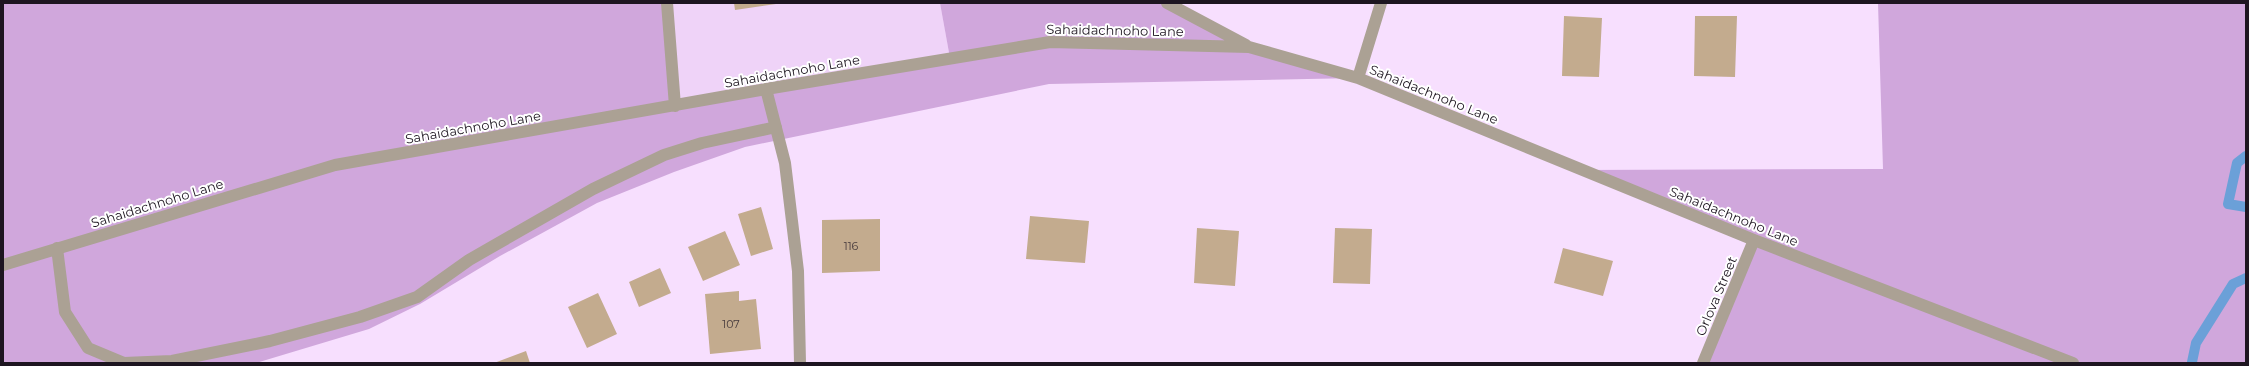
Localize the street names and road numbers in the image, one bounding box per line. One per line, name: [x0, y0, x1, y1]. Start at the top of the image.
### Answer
street label: Sahaidachnoho Lane: [1046, 21, 1184, 39]
street label: Sahaidachnoho Lane: [723, 51, 861, 91]
street label: Sahaidachnoho Lane: [1367, 61, 1501, 127]
street label: Sahaidachnoho Lane: [404, 107, 542, 147]
street label: Sahaidachnoho Lane: [89, 175, 225, 231]
street label: Sahaidachnoho Lane: [1667, 183, 1801, 249]
street label: Orlova Street: [1692, 254, 1740, 338]

